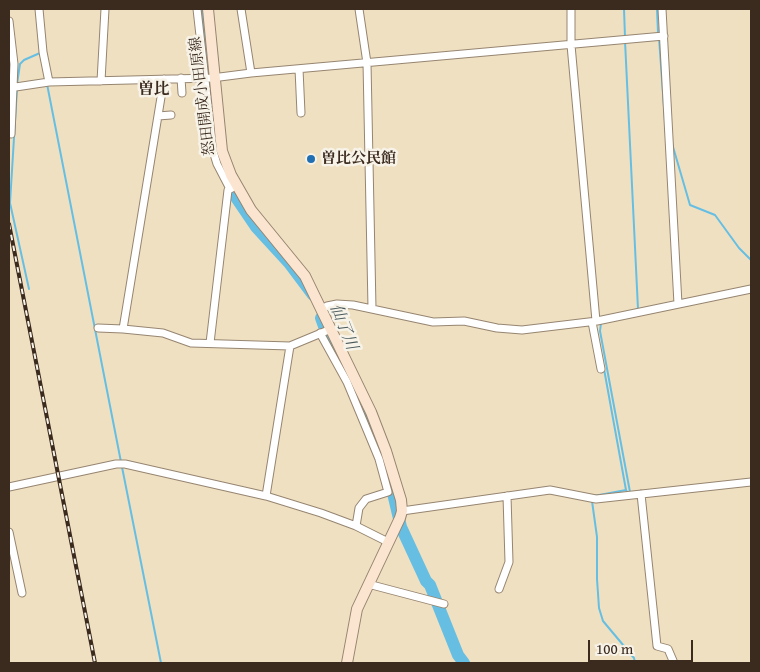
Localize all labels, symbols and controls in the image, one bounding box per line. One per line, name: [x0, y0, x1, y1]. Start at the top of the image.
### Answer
street label: 怒田開成小田原線: [187, 35, 219, 157]
district label: 曽比: [138, 80, 170, 100]
place label: 曽比公民館: [321, 150, 396, 168]
marker: 曽比公民館: [305, 153, 317, 165]
water label: 仙了川: [325, 301, 361, 353]
scale bar: [590, 630, 695, 662]
text: 100 m: [596, 638, 633, 659]

